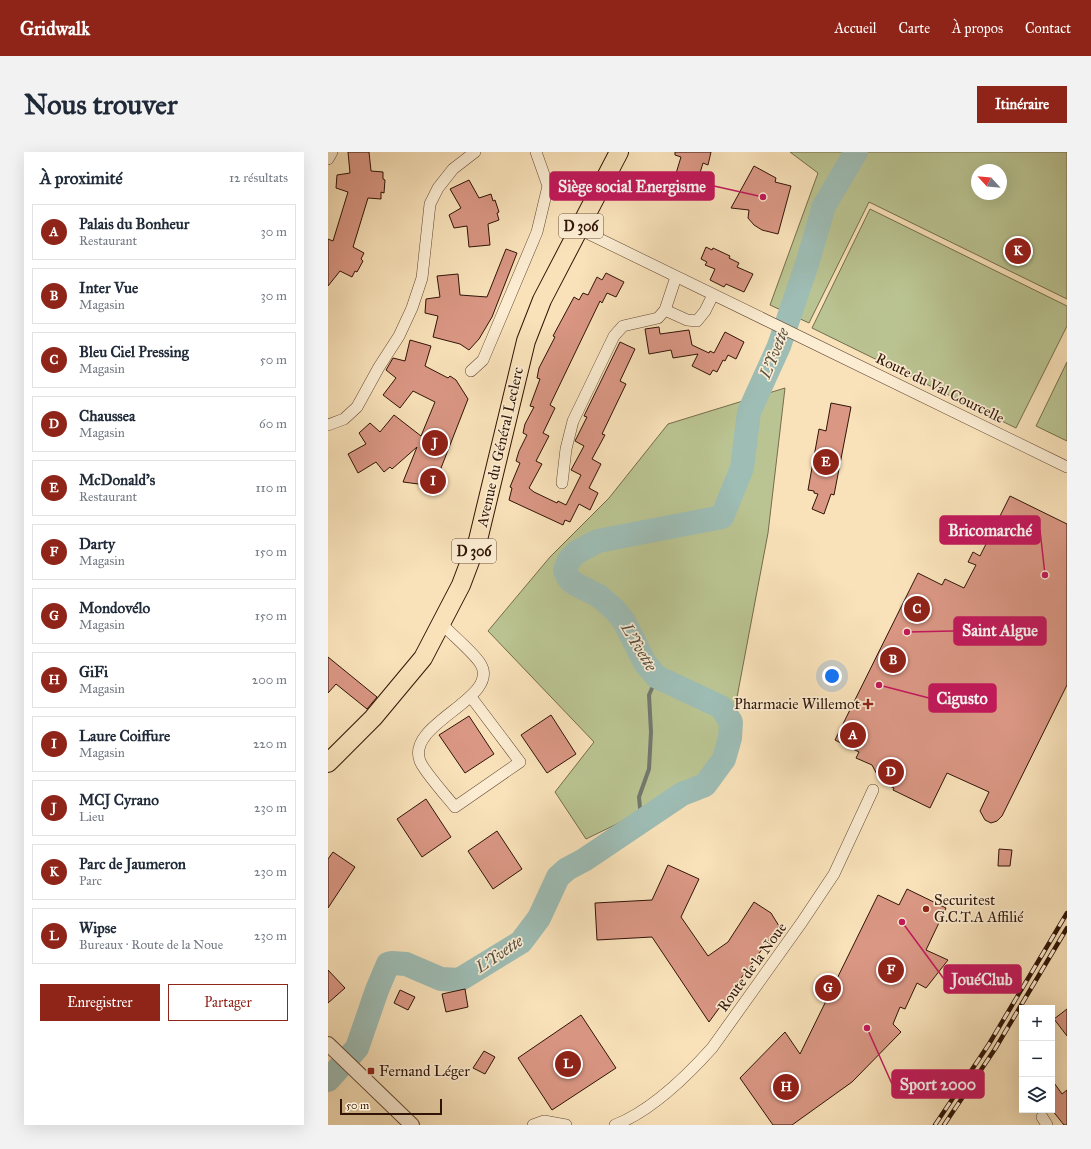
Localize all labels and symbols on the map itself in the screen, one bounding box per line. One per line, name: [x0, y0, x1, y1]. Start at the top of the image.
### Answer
north arrow: [971, 164, 1007, 200]
callout: Siège social Energisme: [550, 172, 714, 200]
text: Siège social Energisme: [558, 177, 706, 197]
road number: D 306: [559, 214, 603, 238]
pin: K: [1005, 236, 1031, 266]
water label: L'Yvette: [755, 324, 793, 382]
street label: Route du Val Courcelle: [873, 349, 1007, 427]
street label: Avenue du Général Leclerc: [473, 365, 527, 530]
pin: J: [422, 428, 448, 458]
pin: E: [813, 447, 839, 477]
pin: I: [420, 466, 446, 496]
callout: Bricomarché: [940, 516, 1040, 544]
text: Bricomarché: [948, 521, 1032, 540]
road number: D 306: [452, 539, 496, 563]
pin: C: [904, 594, 930, 624]
callout: Saint Algue: [954, 617, 1046, 645]
water label: L'Yvette: [617, 619, 661, 675]
text: Saint Algue: [962, 621, 1038, 641]
pin: B: [880, 645, 906, 675]
your location: [822, 666, 842, 686]
callout: Cigusto: [929, 684, 996, 712]
text: Cigusto: [936, 689, 988, 709]
place label: Pharmacie Willemot: [734, 695, 861, 713]
marker: Pharmacie Willemot: [863, 699, 873, 709]
pin: A: [840, 720, 866, 750]
pin: D: [878, 757, 904, 787]
place label: Securitest G.C.T.A Affilié: [934, 891, 1024, 926]
marker: Securitest G.C.T.A Affilié: [921, 904, 931, 914]
street label: Route de la Noue: [714, 919, 790, 1015]
water label: L'Yvette: [471, 931, 527, 977]
pin: F: [878, 955, 904, 985]
callout: JouéClub: [944, 965, 1021, 993]
text: JouéClub: [950, 970, 1013, 990]
pin: G: [815, 973, 841, 1003]
pin: L: [555, 1049, 581, 1079]
place label: Fernand Léger: [379, 1062, 470, 1080]
marker: Fernand Léger: [366, 1066, 376, 1076]
callout: Sport 2000: [892, 1070, 984, 1098]
pin: H: [773, 1072, 799, 1102]
text: Sport 2000: [900, 1075, 976, 1095]
scale bar: [340, 1097, 442, 1116]

